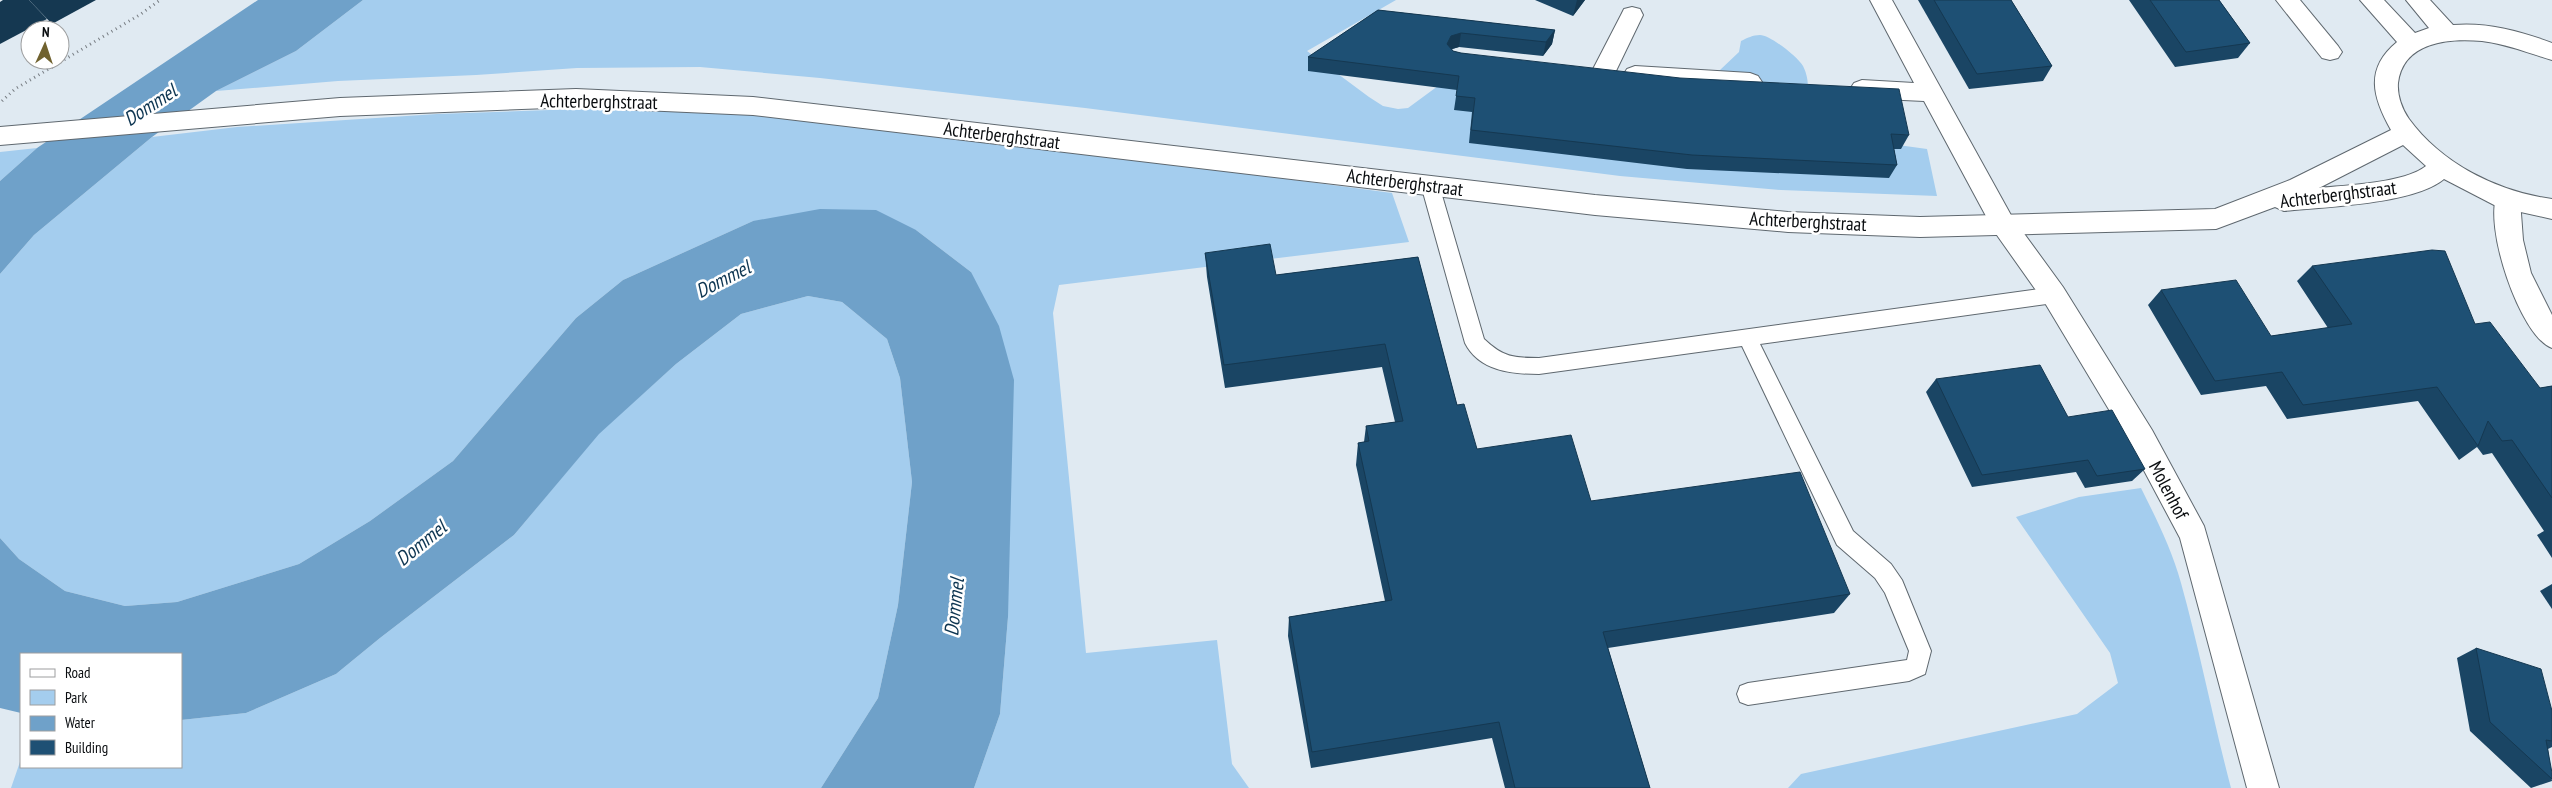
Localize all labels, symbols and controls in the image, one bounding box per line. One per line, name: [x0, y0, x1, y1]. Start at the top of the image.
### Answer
north arrow: [20, 20, 70, 70]
text: N: [41, 23, 50, 41]
water label: Dommel: [119, 77, 183, 132]
street label: Achterberghstraat: [540, 88, 659, 114]
street label: Achterberghstraat: [942, 116, 1062, 154]
street label: Achterberghstraat: [1345, 163, 1465, 201]
street label: Achterberghstraat: [2278, 175, 2398, 213]
street label: Achterberghstraat: [1749, 206, 1868, 236]
water label: Dommel: [691, 253, 757, 304]
street label: Molenhof: [2144, 457, 2195, 524]
water label: Dommel: [390, 513, 454, 571]
water label: Dommel: [938, 574, 970, 637]
legend: [20, 653, 182, 768]
text: Road: [65, 663, 91, 682]
text: Park: [65, 688, 87, 707]
text: Water: [65, 713, 96, 732]
text: Building: [65, 738, 108, 757]

